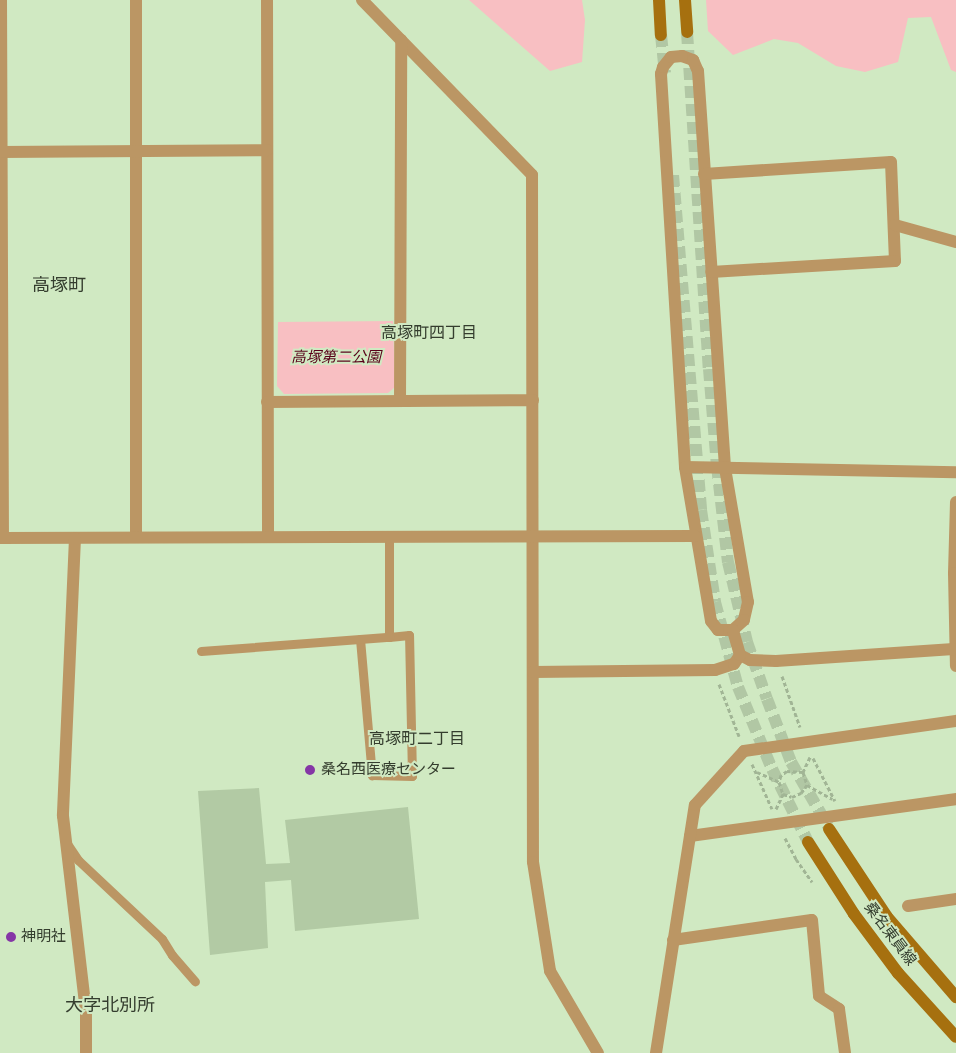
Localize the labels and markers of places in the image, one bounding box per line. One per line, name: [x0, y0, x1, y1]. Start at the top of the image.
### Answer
place label: 桑名西医療センター: [321, 761, 456, 779]
marker: 桑名西医療センター: [303, 763, 317, 777]
place label: 神明社: [21, 928, 66, 946]
marker: 神明社: [5, 931, 17, 943]

